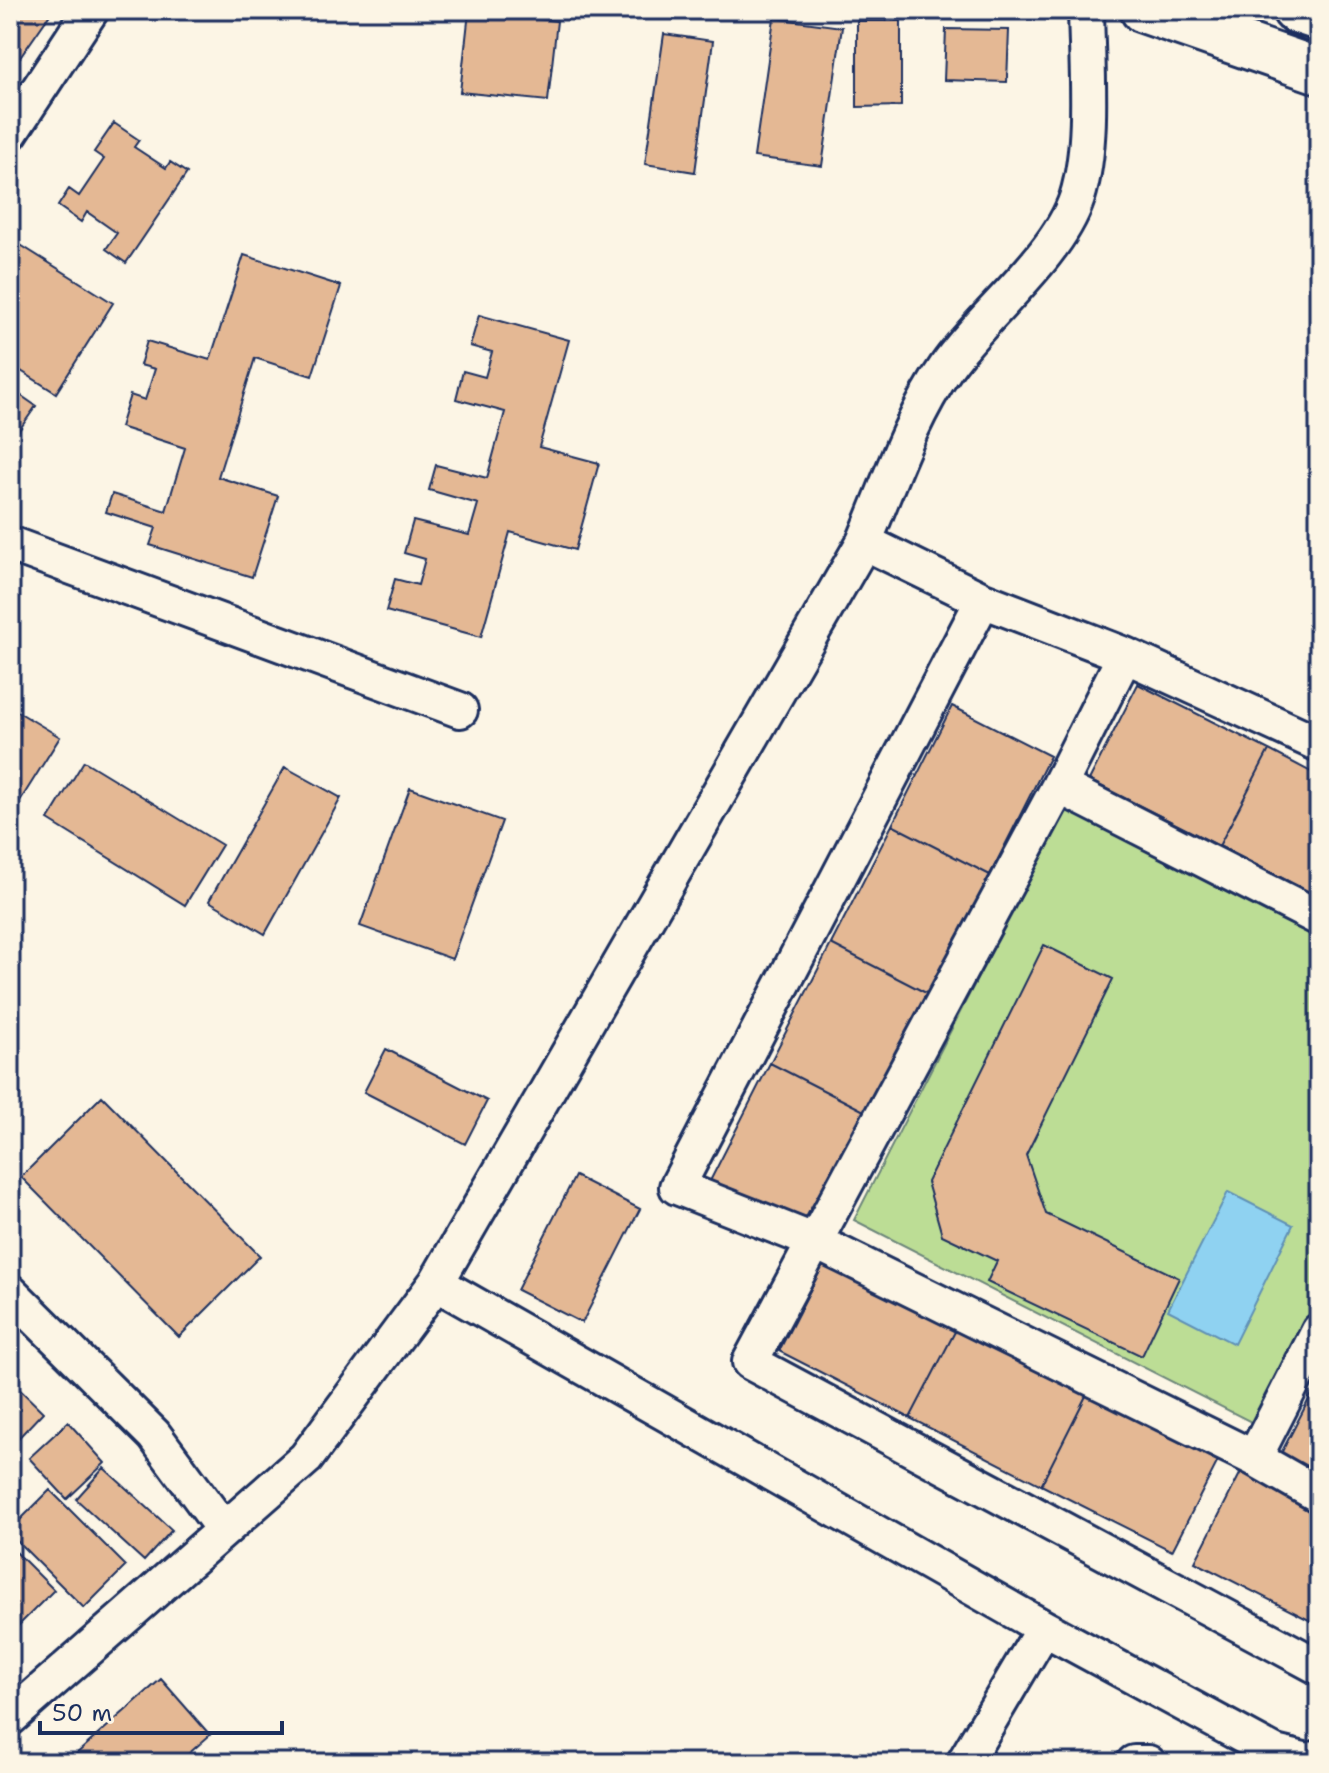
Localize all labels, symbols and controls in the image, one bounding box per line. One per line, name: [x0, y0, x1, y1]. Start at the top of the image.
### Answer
scale bar: [40, 1685, 282, 1735]
text: 50 m: [52, 1697, 112, 1729]

